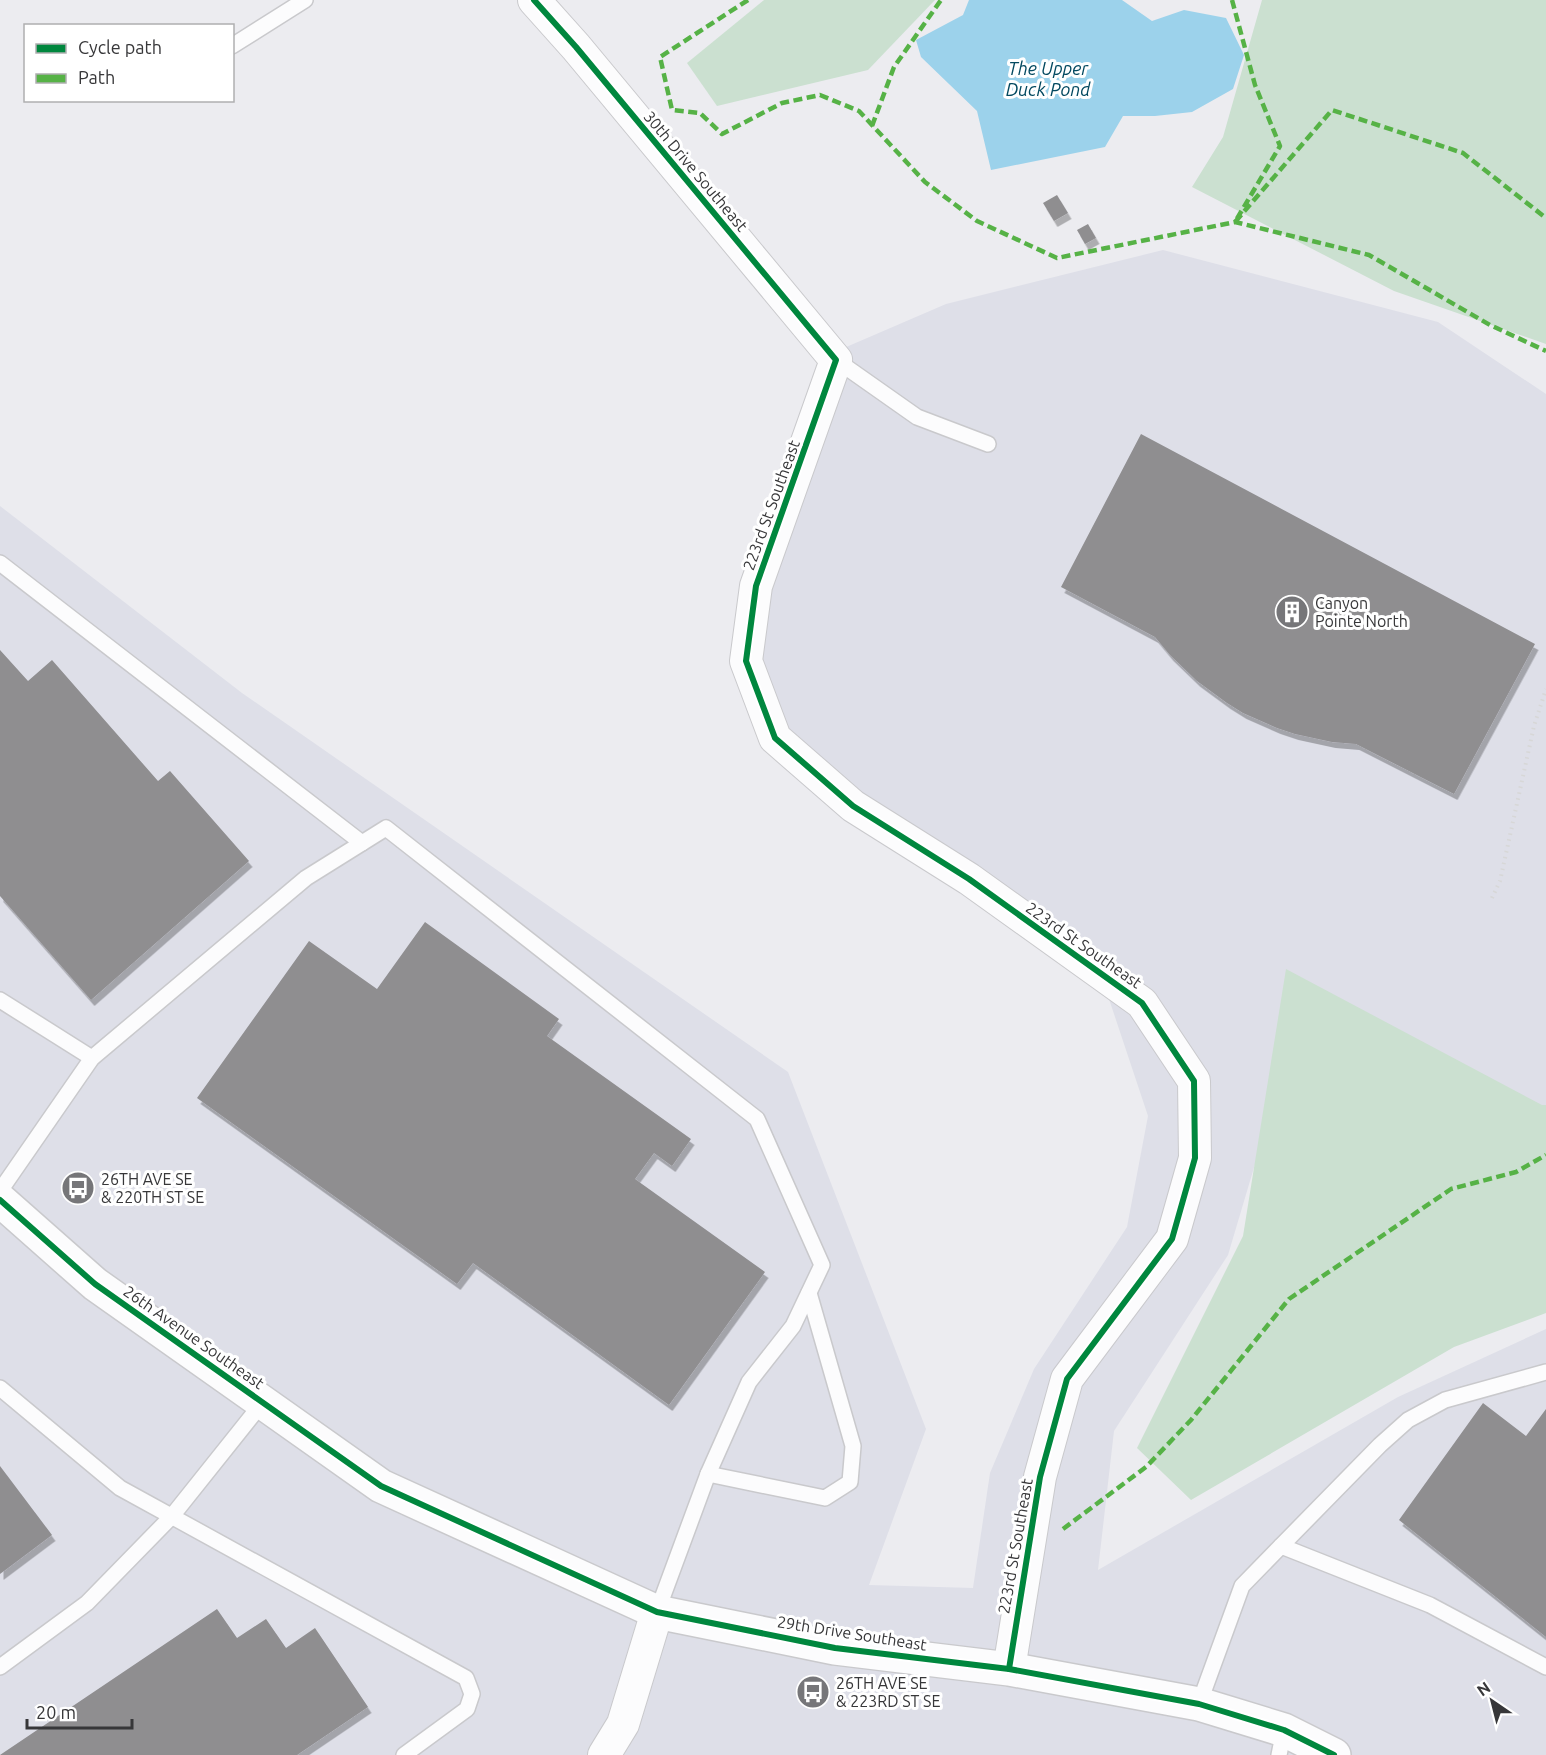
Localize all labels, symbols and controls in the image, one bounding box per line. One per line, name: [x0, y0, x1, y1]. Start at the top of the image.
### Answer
legend: [24, 24, 234, 102]
text: Cycle path: [78, 37, 162, 57]
water label: The Upper Duck Pond: [1006, 58, 1091, 99]
text: Path: [78, 67, 115, 87]
street label: 30th Drive Southeast: [641, 107, 752, 235]
street label: 223rd St Southeast: [739, 437, 803, 572]
building icon: Canyon Pointe North: [1274, 594, 1310, 630]
place label: Canyon Pointe North: [1315, 594, 1408, 630]
street label: 223rd St Southeast: [1023, 898, 1146, 992]
bus stop icon: 26TH AVE SE & 220TH ST SE: [60, 1170, 96, 1206]
place label: 26TH AVE SE & 220TH ST SE: [101, 1170, 204, 1206]
street label: 26th Avenue Southeast: [120, 1282, 268, 1393]
street label: 223rd St Southeast: [994, 1476, 1036, 1615]
street label: 29th Drive Southeast: [776, 1612, 929, 1654]
north arrow: [1462, 1671, 1522, 1731]
bus stop icon: 26TH AVE SE & 223RD ST SE: [795, 1674, 831, 1710]
place label: 26TH AVE SE & 223RD ST SE: [836, 1674, 940, 1710]
text: N: [1473, 1678, 1493, 1700]
scale bar: [27, 1692, 132, 1730]
text: 20 m: [36, 1702, 76, 1722]

